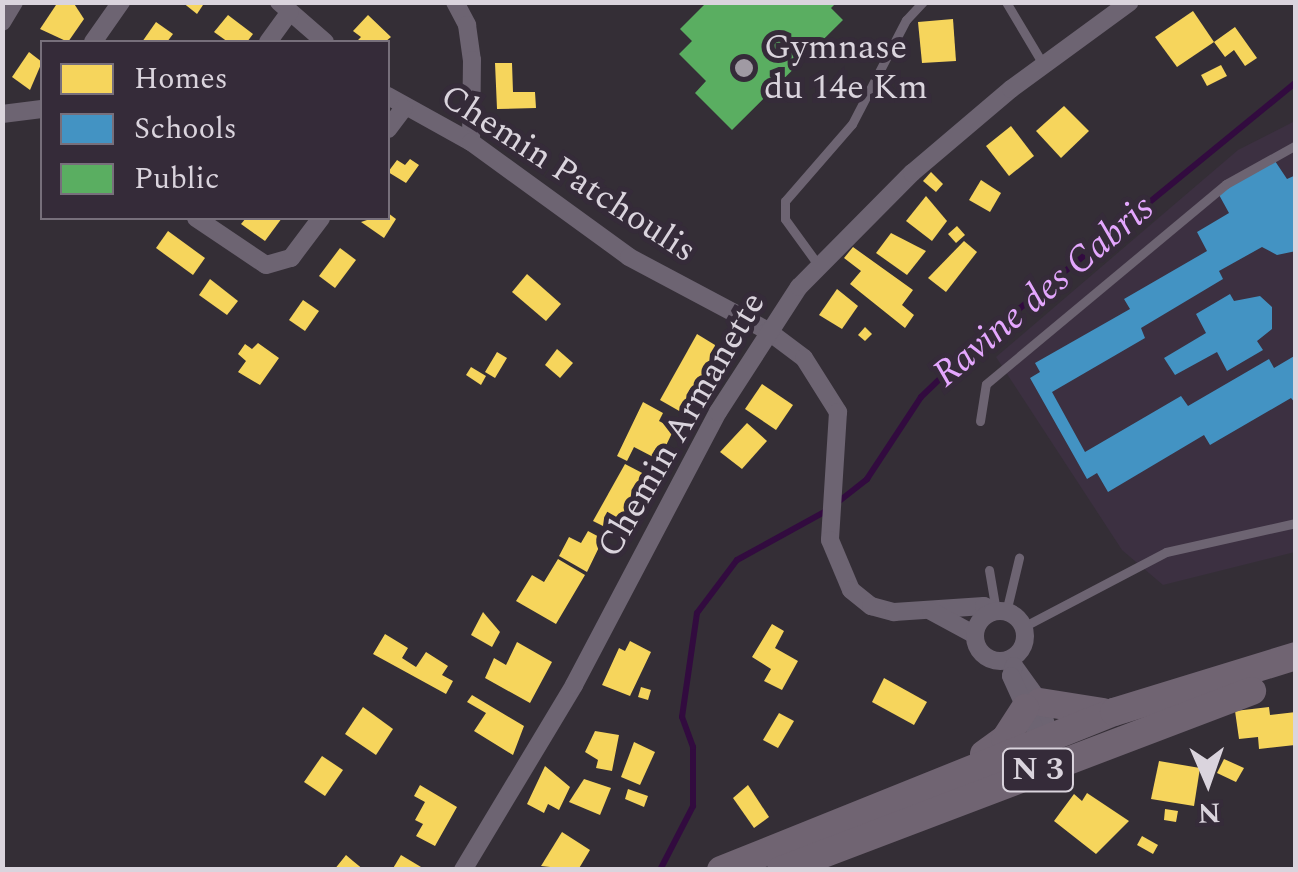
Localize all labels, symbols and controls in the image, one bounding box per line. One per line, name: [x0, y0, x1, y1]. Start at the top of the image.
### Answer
place label: Gymnase du 14e Km: [764, 27, 928, 109]
legend: [40, 40, 390, 220]
text: Homes: [134, 56, 228, 102]
marker: Gymnase du 14e Km: [733, 57, 755, 79]
street label: Chemin Patchoulis: [432, 76, 704, 272]
text: Schools: [134, 106, 237, 152]
text: Public: [134, 156, 219, 202]
water label: Ravine des Cabris: [924, 186, 1164, 398]
street label: Chemin Armanette: [589, 285, 775, 565]
north arrow: [1158, 732, 1258, 832]
road number: N 3: [1000, 743, 1076, 797]
text: N: [1197, 791, 1221, 834]

